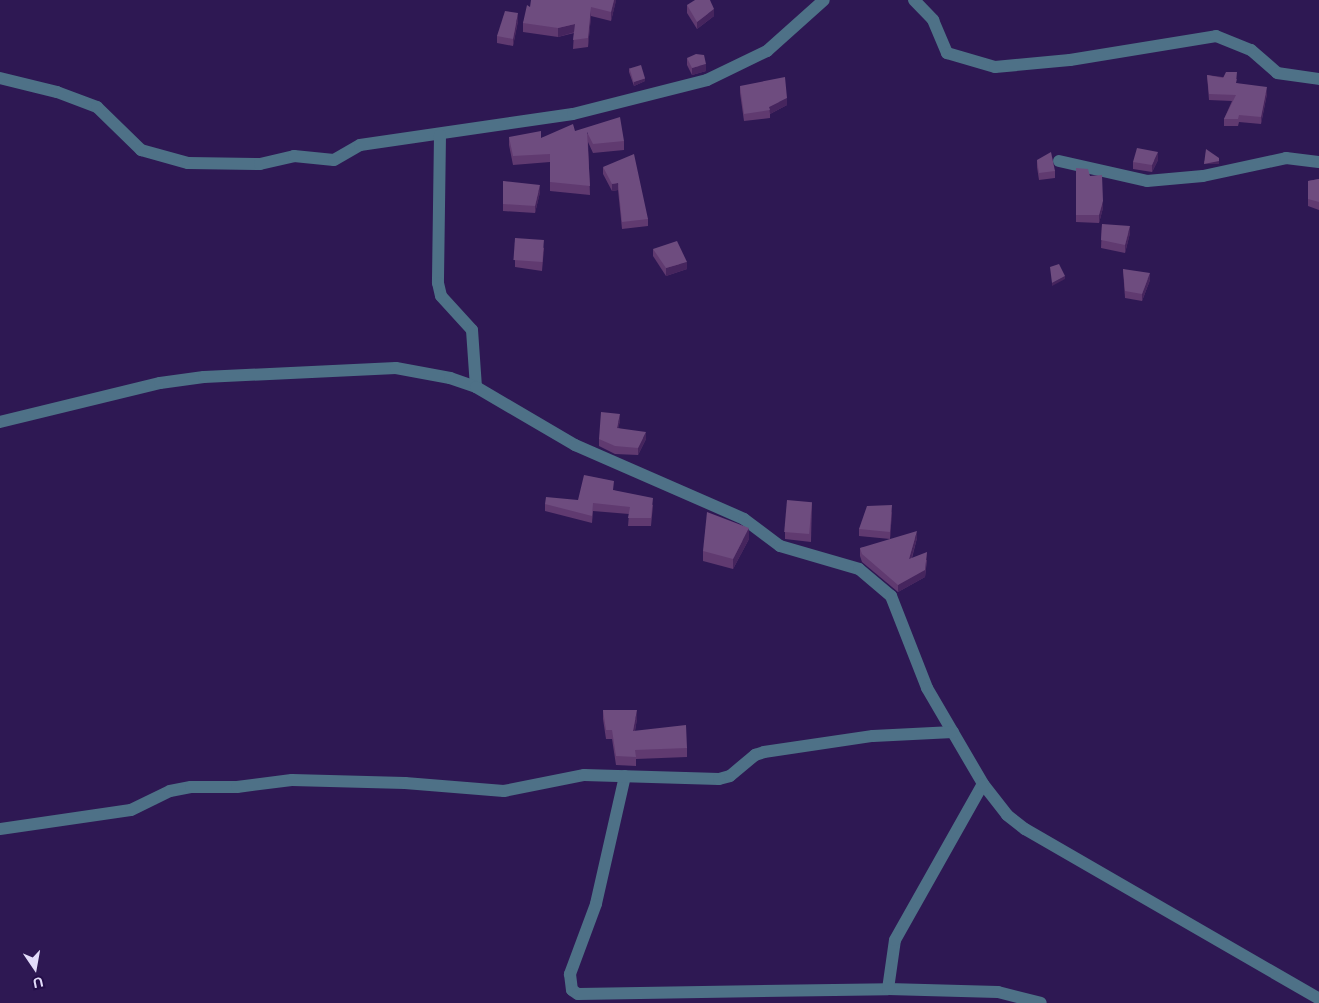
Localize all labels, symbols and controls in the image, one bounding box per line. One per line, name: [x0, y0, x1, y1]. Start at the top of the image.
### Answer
north arrow: [10, 943, 60, 993]
text: U: [32, 974, 45, 992]

